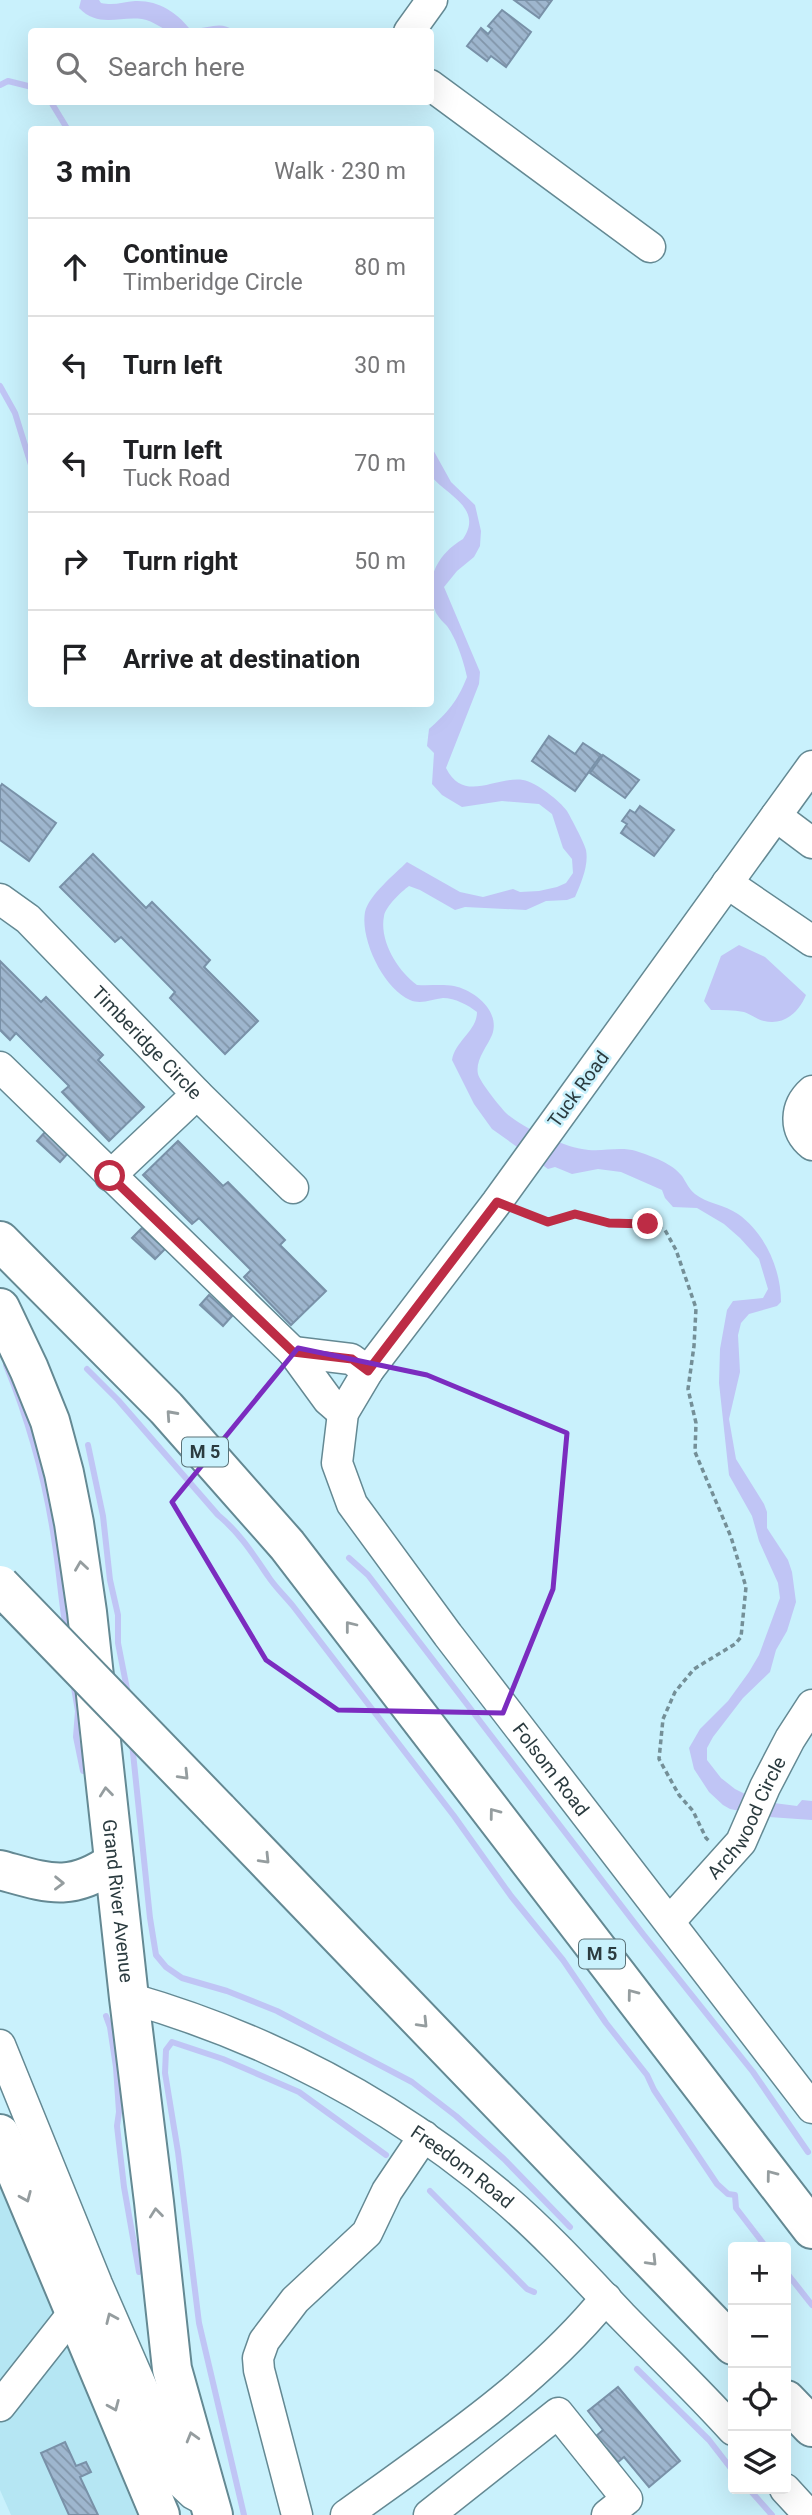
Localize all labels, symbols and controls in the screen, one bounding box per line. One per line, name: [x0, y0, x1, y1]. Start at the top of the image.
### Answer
search box: [28, 28, 434, 105]
icon: search: [52, 48, 90, 86]
text: Search here: [108, 52, 245, 82]
text: 3 min: [56, 154, 131, 189]
text: Walk · 230 m: [274, 158, 406, 185]
text: Continue: [123, 239, 228, 269]
icon: ahead: [56, 248, 94, 286]
text: 80 m: [354, 254, 406, 281]
text: Timberidge Circle: [123, 269, 303, 296]
icon: left: [56, 346, 94, 384]
text: Turn left: [123, 350, 222, 380]
text: 30 m: [354, 352, 406, 379]
text: Turn left: [123, 435, 222, 465]
icon: left: [56, 444, 94, 482]
text: 70 m: [354, 450, 406, 477]
text: Tuck Road: [123, 465, 231, 492]
icon: right: [56, 542, 94, 580]
text: Turn right: [123, 546, 238, 576]
text: 50 m: [354, 548, 406, 575]
icon: arrive: [56, 640, 94, 678]
text: Arrive at destination: [123, 644, 360, 674]
street label: Timberidge Circle: [87, 981, 207, 1104]
street label: Tuck Road: [543, 1047, 614, 1132]
route start: [94, 1160, 125, 1191]
route end: [632, 1208, 663, 1239]
one-way arrow: [167, 1410, 180, 1423]
road number: M 5: [182, 1437, 228, 1466]
one-way arrow: [73, 1560, 88, 1572]
one-way arrow: [345, 1621, 358, 1634]
street label: Folsom Road: [508, 1718, 594, 1821]
street label: Archwood Circle: [702, 1753, 791, 1884]
one-way arrow: [175, 1767, 188, 1780]
one-way arrow: [99, 1787, 114, 1798]
one-way arrow: [490, 1808, 503, 1821]
street label: Grand River Avenue: [98, 1818, 138, 1984]
one-way arrow: [257, 1851, 270, 1864]
one-way arrow: [53, 1875, 64, 1890]
road number: M 5: [579, 1940, 625, 1968]
one-way arrow: [628, 1989, 641, 2002]
one-way arrow: [415, 2015, 428, 2028]
street label: Freedom Road: [407, 2120, 518, 2213]
one-way arrow: [766, 2170, 779, 2182]
one-way arrow: [18, 2189, 32, 2202]
one-way arrow: [148, 2207, 163, 2219]
map controls: [728, 2242, 791, 2494]
button: +: [728, 2242, 791, 2305]
one-way arrow: [643, 2253, 656, 2266]
button: −: [728, 2305, 791, 2368]
one-way arrow: [105, 2313, 119, 2325]
button: locate: [728, 2368, 791, 2431]
one-way arrow: [106, 2399, 120, 2412]
one-way arrow: [185, 2431, 200, 2443]
button: layers: [728, 2431, 791, 2494]

